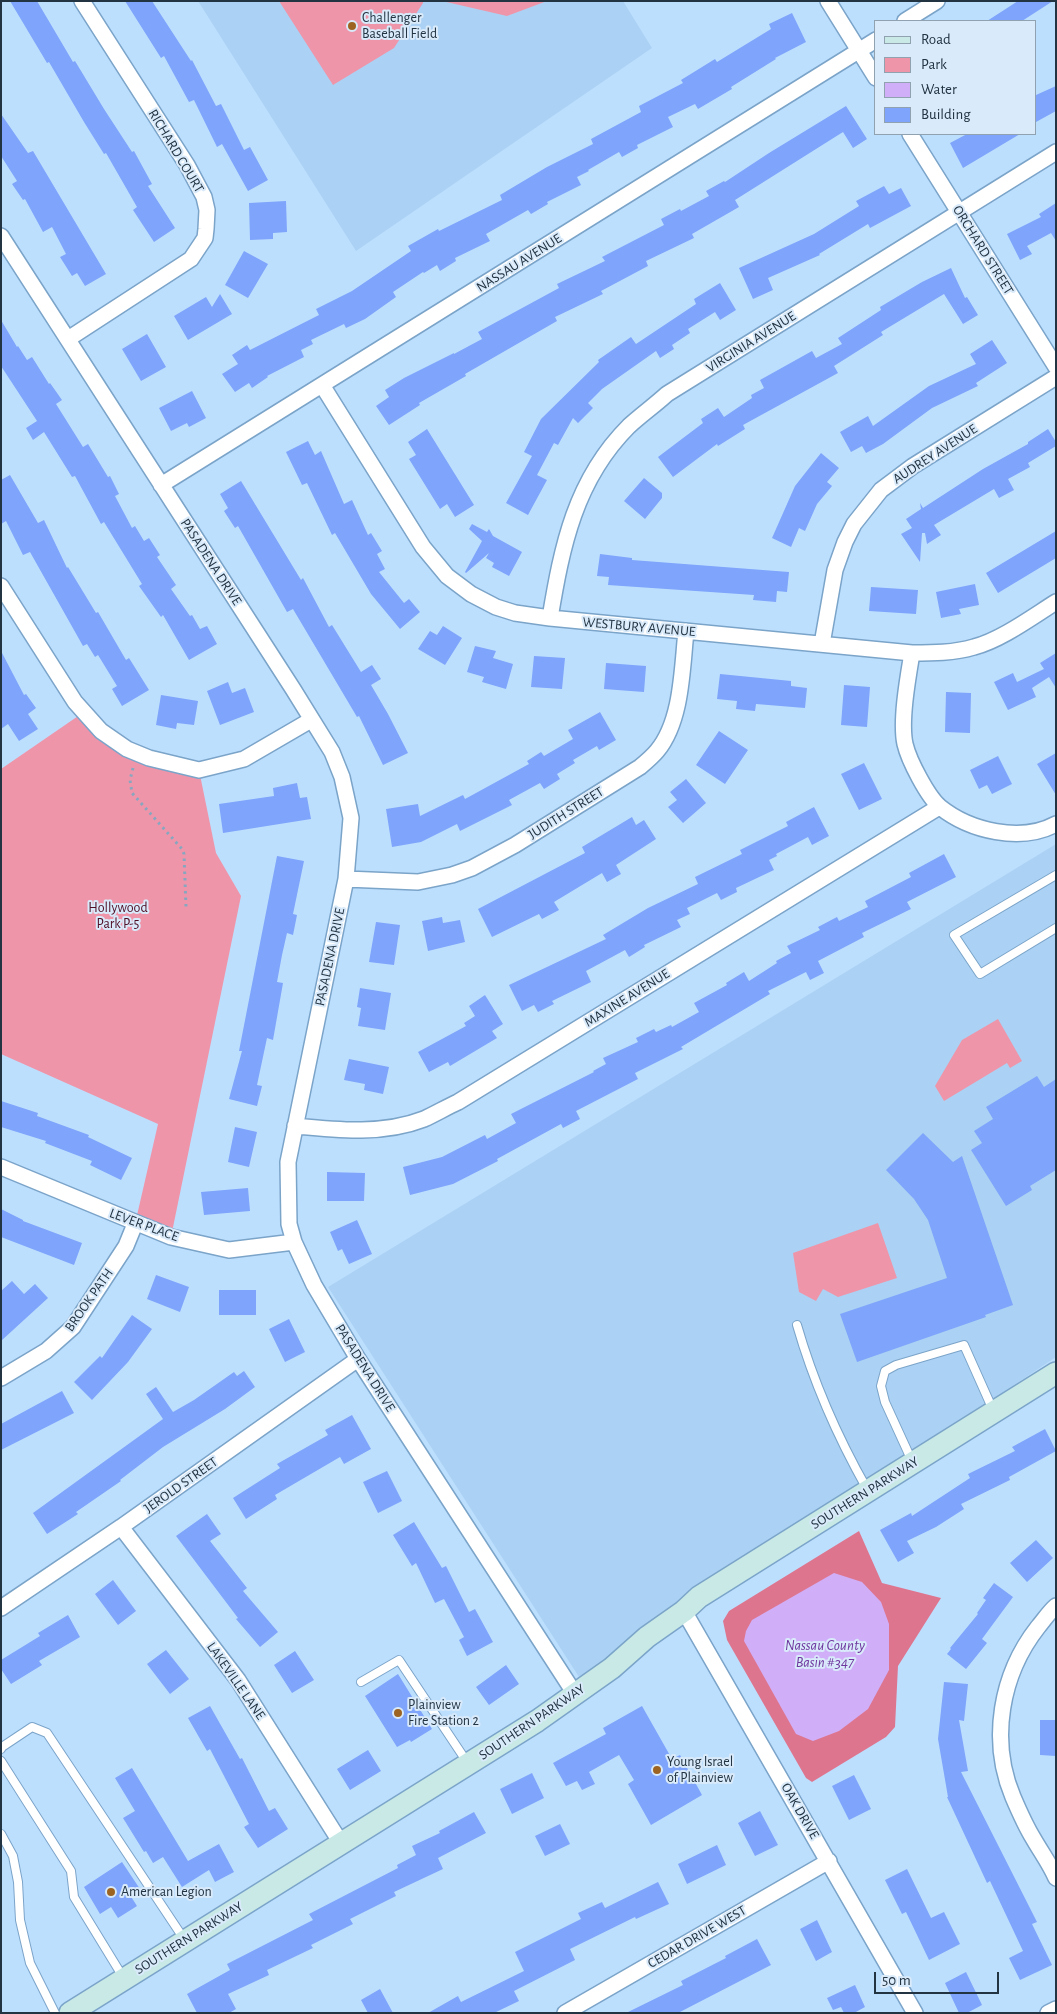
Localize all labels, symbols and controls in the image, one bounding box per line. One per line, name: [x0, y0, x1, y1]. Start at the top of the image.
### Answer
place label: Challenger Baseball Field: [362, 10, 437, 42]
marker: Challenger Baseball Field: [346, 20, 358, 32]
legend: [874, 20, 1037, 135]
text: Road: [921, 32, 951, 47]
text: Park: [921, 57, 947, 72]
text: Water: [921, 82, 957, 97]
street label: RICHARD COURT: [144, 106, 208, 196]
text: Building: [921, 107, 971, 122]
street label: ORCHARD STREET: [949, 202, 1017, 298]
street label: NASSAU AVENUE: [473, 230, 565, 296]
street label: VIRGINIA AVENUE: [703, 308, 799, 376]
street label: AUDREY AVENUE: [890, 420, 980, 488]
street label: PASADENA DRIVE: [177, 515, 245, 609]
street label: WESTBURY AVENUE: [582, 614, 696, 640]
street label: JUDITH STREET: [525, 783, 607, 843]
park label: Hollywood Park P-5: [88, 900, 148, 932]
street label: PASADENA DRIVE: [311, 906, 349, 1008]
street label: MAXINE AVENUE: [581, 965, 673, 1031]
street label: LEVER PLACE: [107, 1205, 181, 1245]
street label: BROOK PATH: [61, 1265, 117, 1335]
street label: PASADENA DRIVE: [331, 1321, 399, 1415]
street label: JEROLD STREET: [141, 1453, 221, 1517]
street label: SOUTHERN PARKWAY: [808, 1453, 922, 1533]
water label: Nassau County Basin #347: [785, 1636, 865, 1671]
street label: LAKEVILLE LANE: [203, 1639, 269, 1723]
street label: SOUTHERN PARKWAY: [476, 1680, 588, 1764]
place label: Plainview Fire Station 2: [408, 1697, 479, 1730]
marker: Plainview Fire Station 2: [392, 1707, 404, 1719]
place label: Young Israel of Plainview: [667, 1754, 733, 1786]
marker: Young Israel of Plainview: [651, 1764, 663, 1776]
street label: OAK DRIVE: [777, 1780, 823, 1842]
place label: American Legion: [121, 1884, 212, 1900]
marker: American Legion: [105, 1886, 117, 1898]
street label: SOUTHERN PARKWAY: [132, 1898, 246, 1978]
street label: CEDAR DRIVE WEST: [645, 1902, 749, 1972]
scale bar: [877, 1962, 1002, 1994]
text: 50 m: [882, 1973, 911, 1988]

